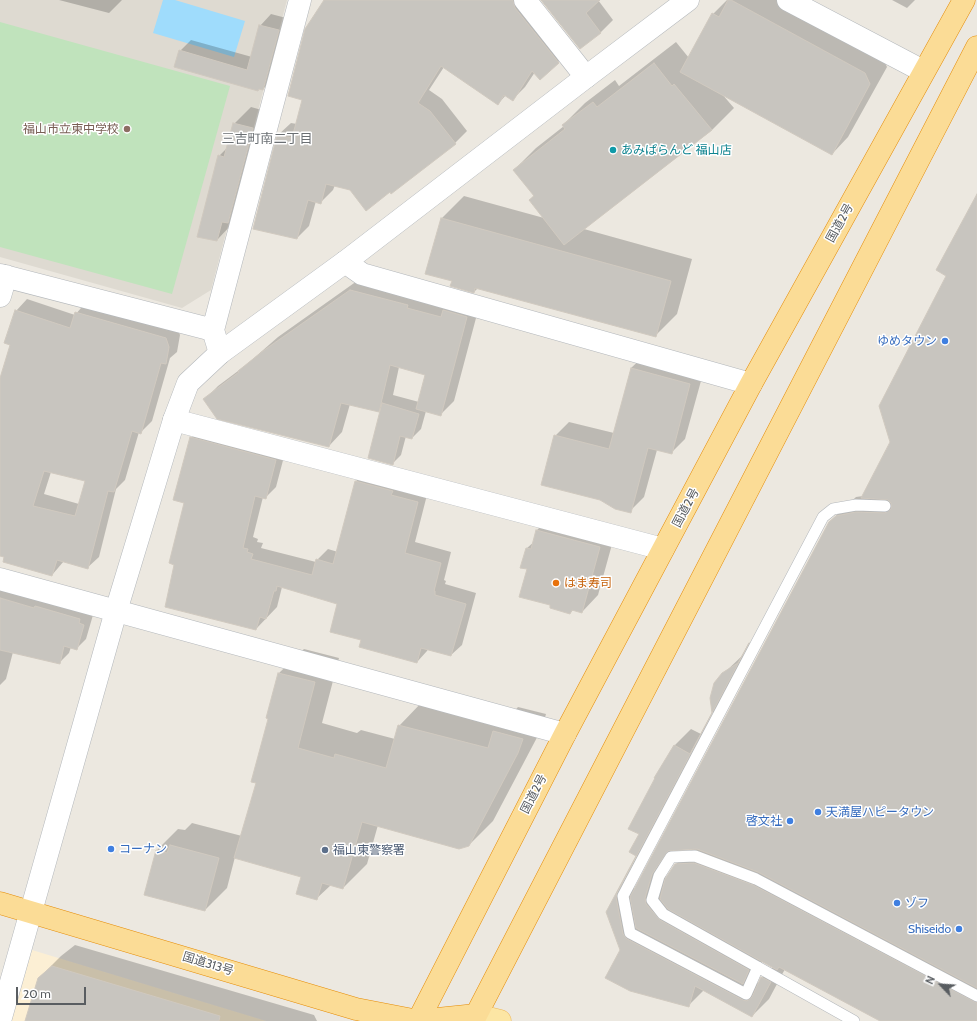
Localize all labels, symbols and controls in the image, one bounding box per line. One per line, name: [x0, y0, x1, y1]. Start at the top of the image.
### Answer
place label: 福山市立東中学校: [23, 122, 119, 136]
marker: 福山市立東中学校: [122, 124, 132, 134]
district label: 三吉町南二丁目: [222, 131, 312, 147]
place label: あみぱらんど 福山店: [621, 143, 732, 157]
marker: あみぱらんど 福山店: [608, 145, 618, 155]
street label: 国道2号: [823, 201, 857, 245]
place label: ゆめタウン: [877, 334, 937, 348]
marker: ゆめタウン: [940, 336, 950, 346]
street label: 国道2号: [670, 486, 702, 530]
place label: はま寿司: [564, 576, 612, 590]
marker: はま寿司: [551, 578, 561, 588]
street label: 国道2号: [518, 772, 550, 816]
place label: 天満屋ハピータウン: [826, 805, 934, 819]
marker: 天満屋ハピータウン: [813, 807, 823, 817]
place label: 啓文社: [746, 814, 782, 828]
marker: 啓文社: [785, 816, 795, 826]
place label: コーナン: [119, 842, 167, 856]
place label: 福山東警察署: [333, 843, 405, 857]
marker: コーナン: [106, 844, 116, 854]
marker: 福山東警察署: [320, 845, 330, 855]
place label: ゾフ: [905, 896, 929, 910]
marker: ゾフ: [892, 898, 902, 908]
place label: Shiseido: [908, 922, 951, 936]
marker: Shiseido: [954, 924, 964, 934]
street label: 国道313号: [181, 949, 235, 979]
north arrow: [921, 965, 961, 1005]
text: N: [922, 973, 938, 986]
scale bar: [18, 979, 88, 1005]
text: 20 m: [23, 986, 51, 1001]

